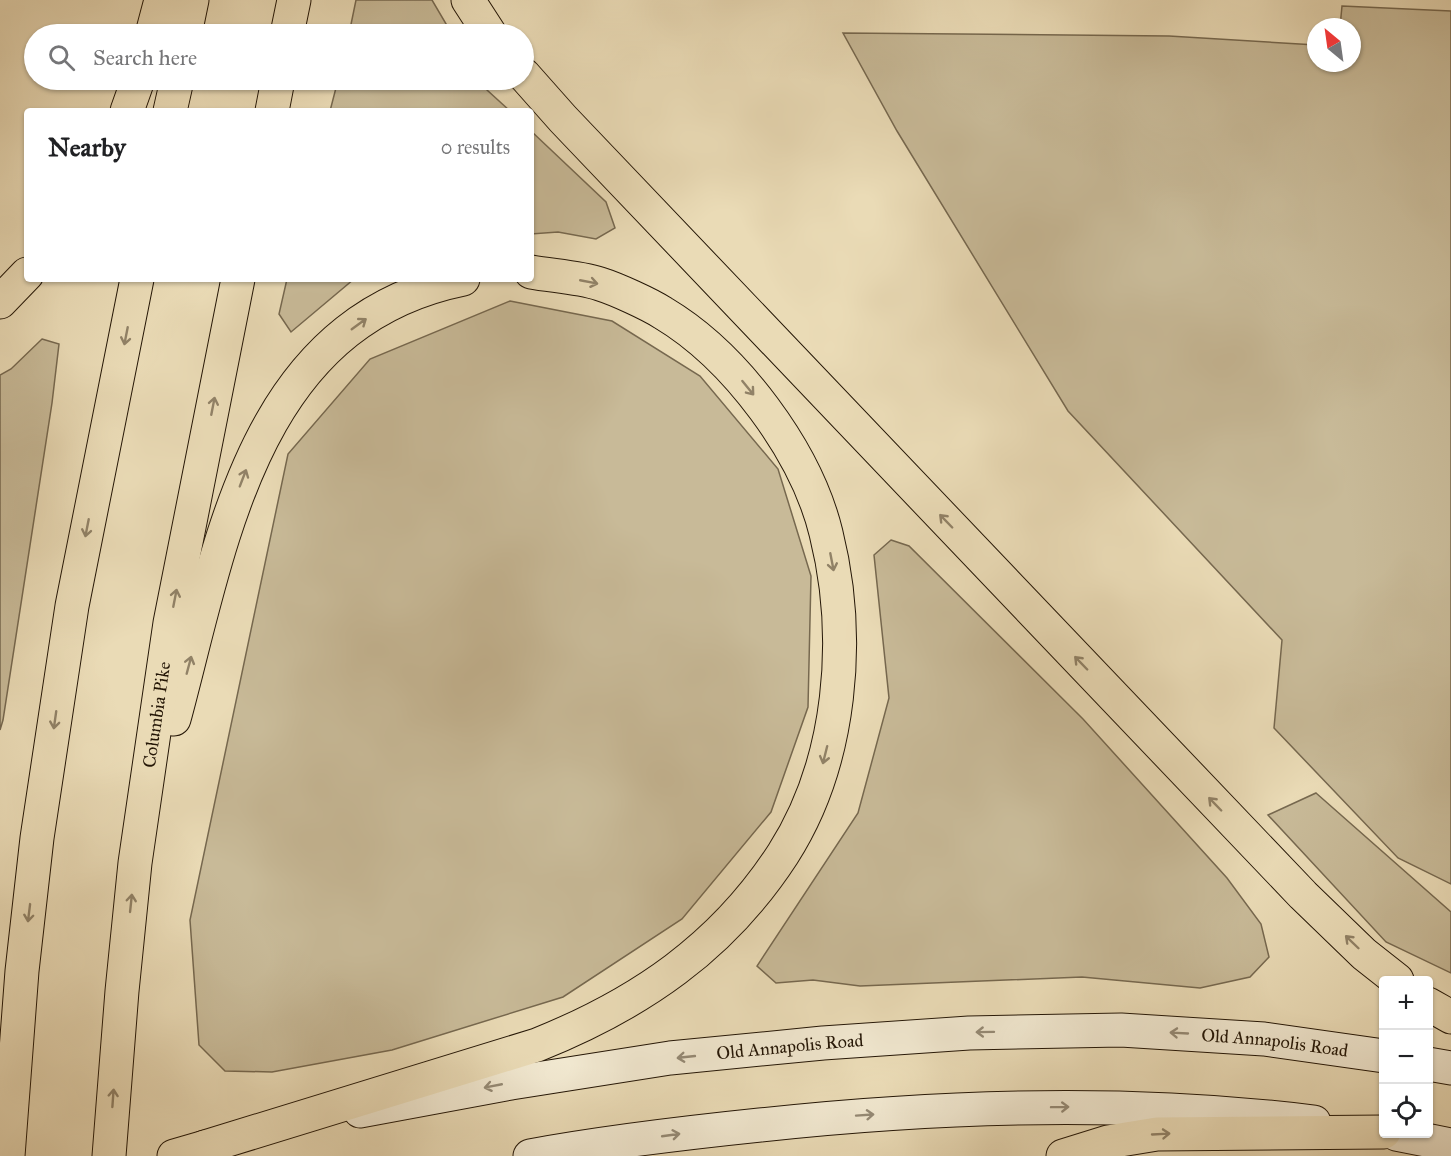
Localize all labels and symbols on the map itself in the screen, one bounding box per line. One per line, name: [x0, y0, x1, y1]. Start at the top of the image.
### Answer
north arrow: [1307, 18, 1361, 72]
one-way arrow: [578, 277, 598, 288]
one-way arrow: [350, 318, 366, 330]
one-way arrow: [120, 326, 131, 346]
one-way arrow: [741, 380, 754, 396]
one-way arrow: [208, 397, 219, 417]
one-way arrow: [239, 469, 250, 488]
one-way arrow: [939, 514, 953, 529]
one-way arrow: [81, 518, 93, 537]
one-way arrow: [827, 551, 838, 571]
one-way arrow: [170, 588, 181, 608]
one-way arrow: [1074, 655, 1088, 670]
one-way arrow: [184, 656, 195, 675]
street label: Columbia Pike: [138, 660, 175, 769]
one-way arrow: [49, 709, 60, 729]
one-way arrow: [819, 745, 831, 764]
one-way arrow: [1208, 796, 1223, 811]
one-way arrow: [126, 894, 137, 914]
one-way arrow: [23, 903, 34, 922]
one-way arrow: [1345, 935, 1360, 950]
street label: Old Annapolis Road: [1201, 1024, 1350, 1062]
one-way arrow: [975, 1027, 995, 1038]
one-way arrow: [1170, 1028, 1190, 1039]
street label: Old Annapolis Road: [715, 1029, 864, 1064]
one-way arrow: [676, 1052, 696, 1063]
one-way arrow: [484, 1081, 503, 1092]
one-way arrow: [107, 1088, 118, 1108]
one-way arrow: [1049, 1101, 1069, 1113]
one-way arrow: [855, 1110, 875, 1121]
one-way arrow: [661, 1129, 680, 1140]
one-way arrow: [1150, 1129, 1170, 1140]

